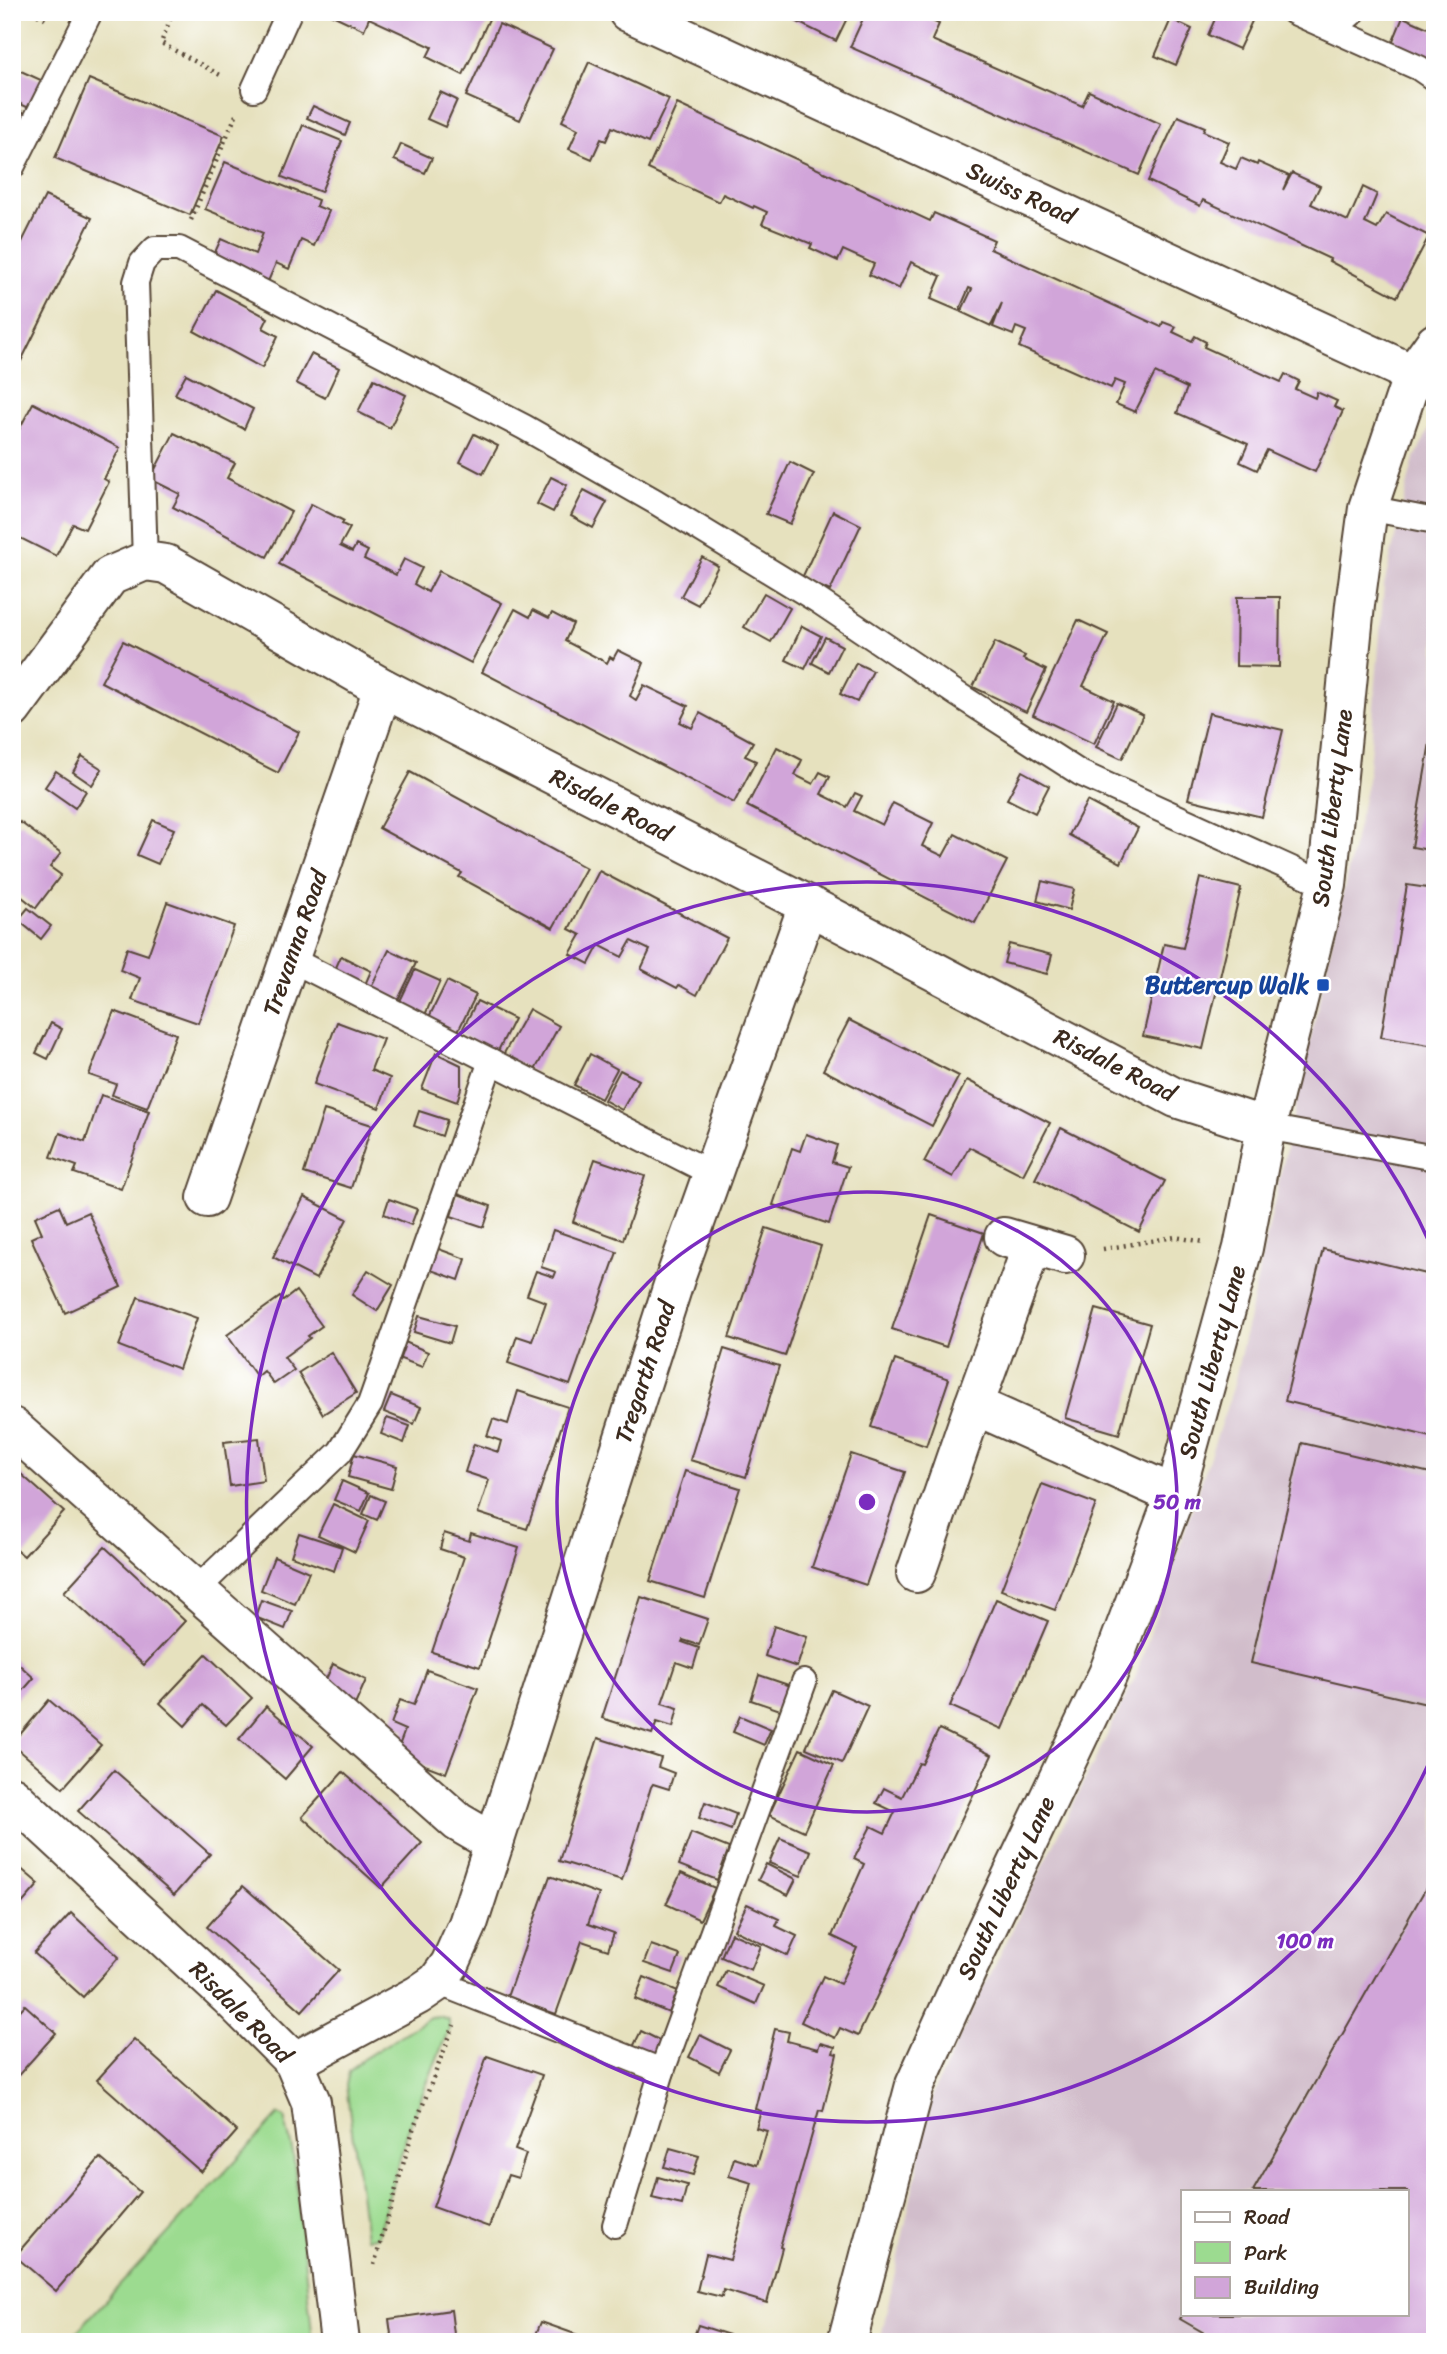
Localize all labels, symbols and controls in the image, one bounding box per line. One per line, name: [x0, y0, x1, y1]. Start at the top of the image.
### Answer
street label: Swiss Road: [959, 149, 1085, 238]
street label: South Liberty Lane: [1299, 706, 1365, 909]
street label: Risdale Road: [542, 756, 682, 855]
street label: Trevanna Road: [250, 863, 340, 1022]
place label: Buttercup Walk: [1145, 964, 1309, 1006]
marker: Buttercup Walk: [1315, 977, 1331, 993]
street label: Risdale Road: [1046, 1016, 1186, 1115]
street label: South Liberty Lane: [1166, 1260, 1258, 1463]
street label: Tregarth Road: [602, 1294, 688, 1449]
text: 50 m: [1153, 1483, 1202, 1521]
centre of rings: [855, 1490, 879, 1514]
street label: South Liberty Lane: [945, 1789, 1067, 1987]
text: 100 m: [1276, 1922, 1334, 1960]
street label: Risdale Road: [179, 1950, 305, 2076]
legend: [1181, 2190, 1408, 2316]
text: Road: [1244, 2198, 1291, 2236]
text: Park: [1244, 2234, 1287, 2272]
text: Building: [1244, 2268, 1320, 2306]

